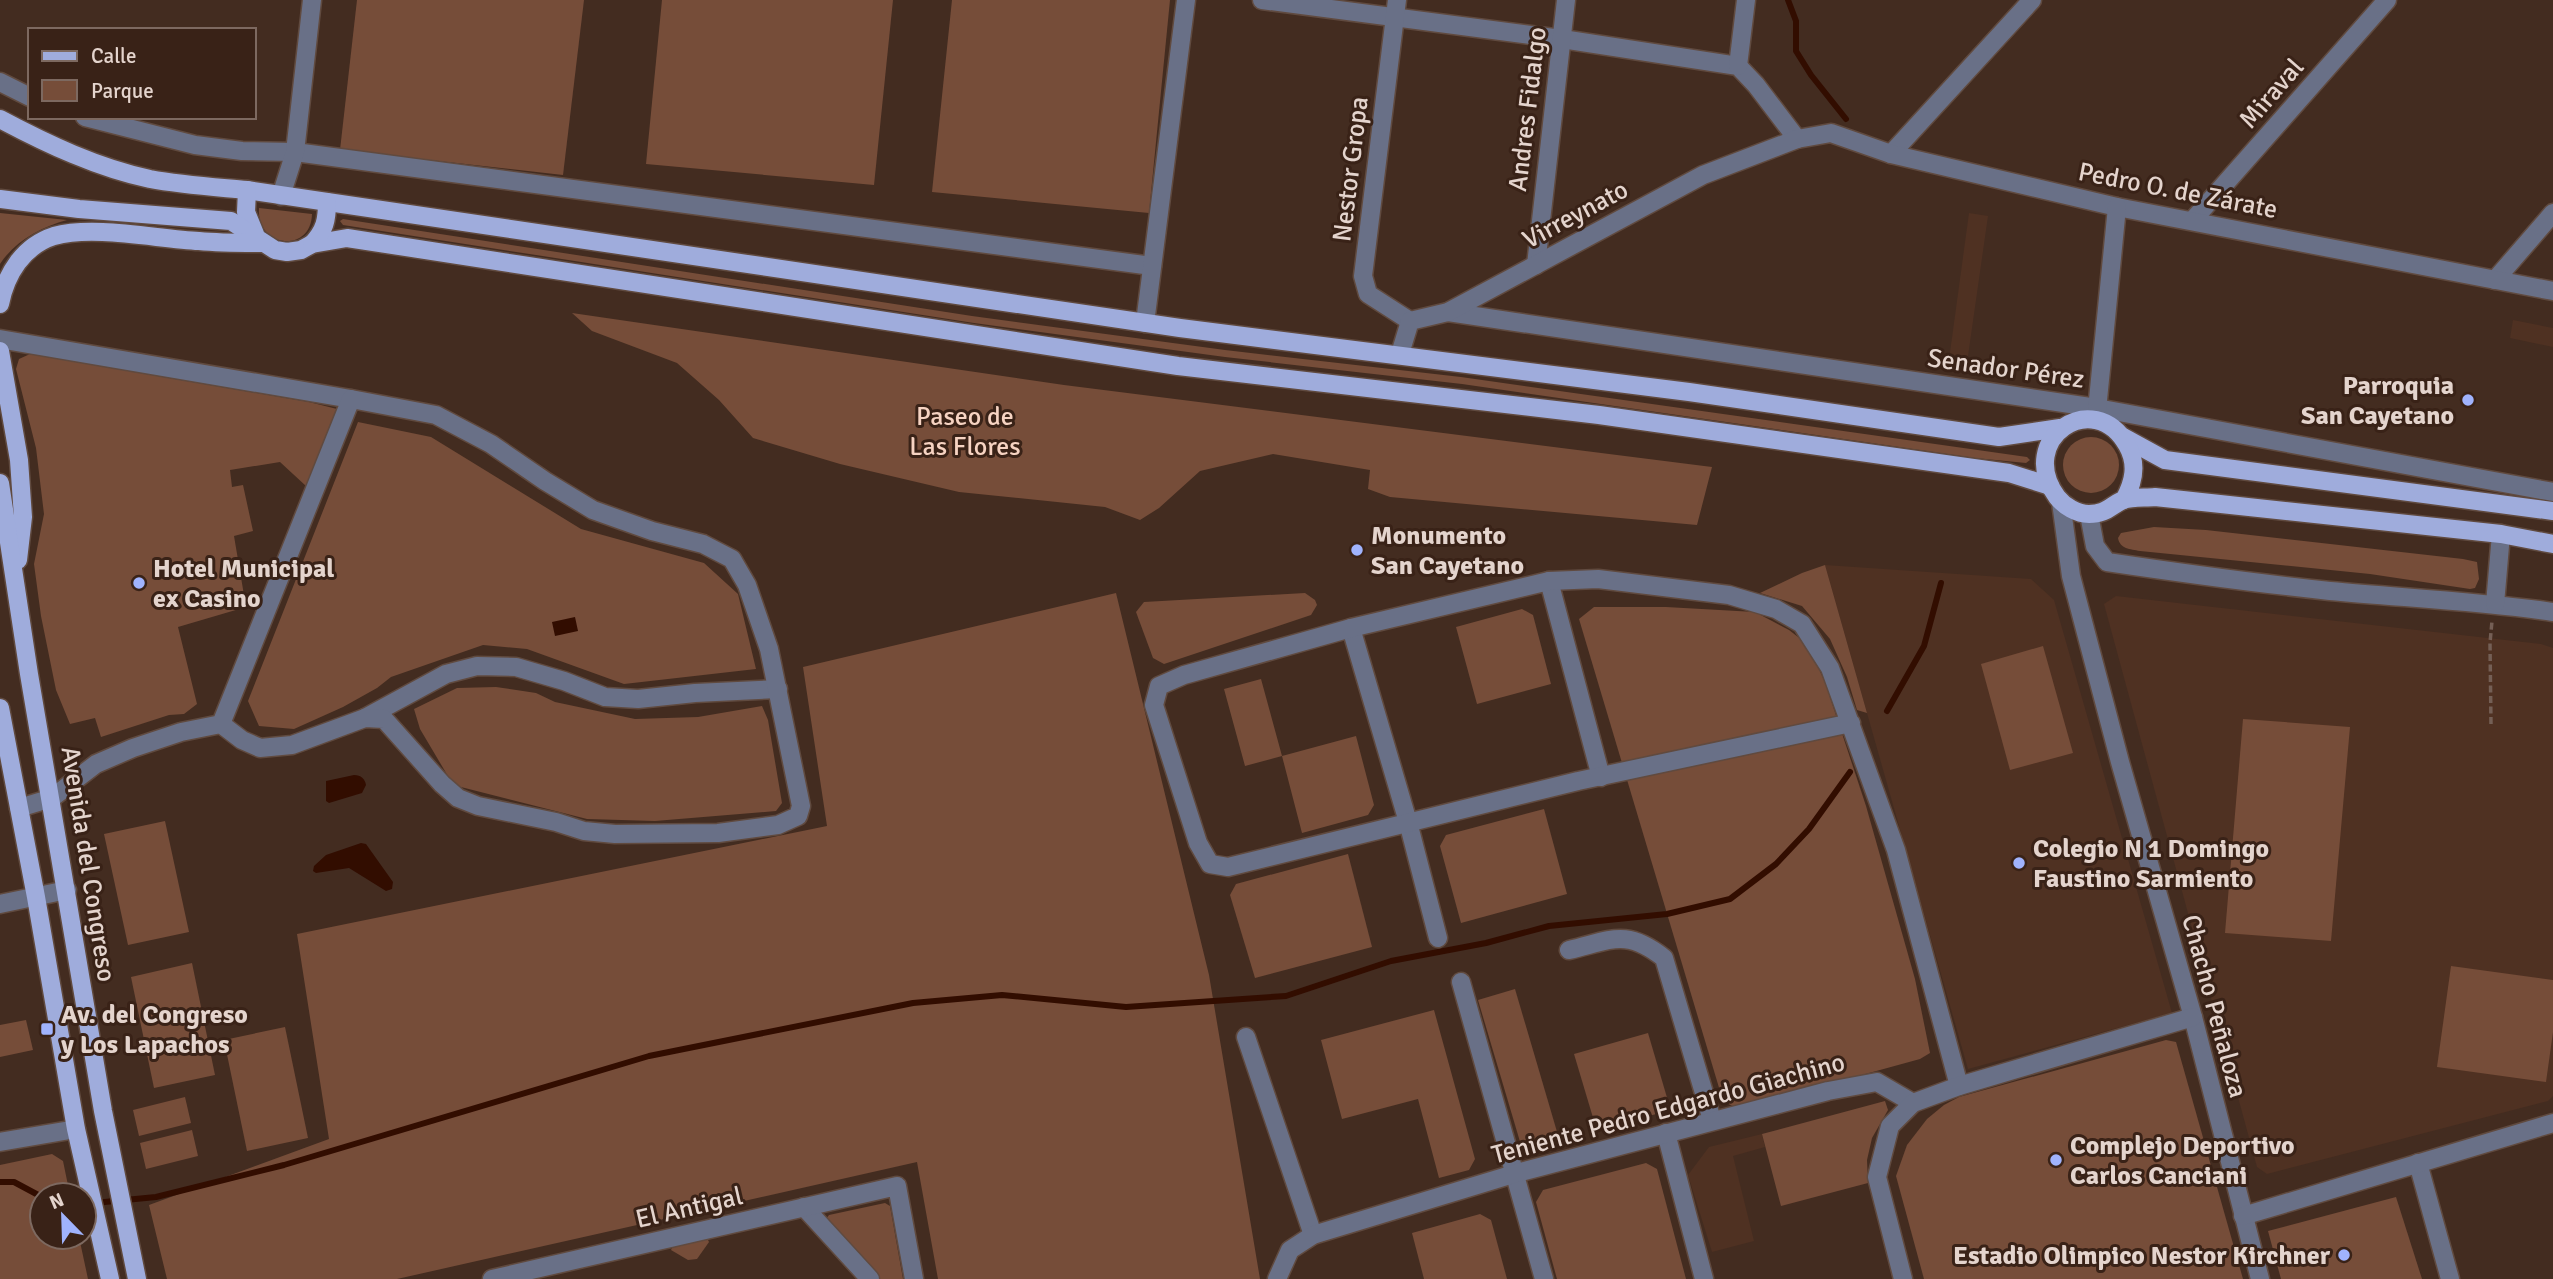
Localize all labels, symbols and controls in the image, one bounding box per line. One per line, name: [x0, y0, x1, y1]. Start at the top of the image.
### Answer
street label: Andres Fidalgo: [1502, 25, 1554, 193]
legend: [28, 28, 256, 119]
text: Calle: [91, 43, 137, 69]
street label: Miraval: [2233, 52, 2311, 135]
text: Parque: [91, 78, 154, 104]
street label: Nestor Gropa: [1326, 95, 1376, 244]
street label: Pedro O. de Zárate: [2076, 156, 2280, 226]
street label: Virreynato: [1517, 174, 1634, 256]
street label: Senador Pérez: [1925, 342, 2086, 396]
place label: Parroquia San Cayetano: [2301, 370, 2454, 432]
marker: Parroquia San Cayetano: [2460, 392, 2476, 408]
park label: Paseo de Las Flores: [909, 401, 1021, 463]
place label: Monumento San Cayetano: [1371, 520, 1524, 582]
marker: Monumento San Cayetano: [1349, 542, 1365, 558]
place label: Hotel Municipal ex Casino: [153, 553, 334, 615]
marker: Hotel Municipal ex Casino: [131, 575, 147, 591]
street label: Avenida del Congreso: [54, 744, 122, 984]
place label: Colegio N 1 Domingo Faustino Sarmiento: [2033, 833, 2269, 895]
marker: Colegio N 1 Domingo Faustino Sarmiento: [2011, 855, 2027, 871]
street label: Chacho Peñaloza: [2174, 911, 2254, 1101]
place label: Av. del Congreso y Los Lapachos: [60, 999, 248, 1061]
marker: Av. del Congreso y Los Lapachos: [39, 1021, 55, 1037]
street label: Teniente Pedro Edgardo Giachino: [1488, 1046, 1848, 1172]
place label: Complejo Deportivo Carlos Canciani: [2070, 1130, 2295, 1192]
marker: Complejo Deportivo Carlos Canciani: [2048, 1152, 2064, 1168]
street label: El Antigal: [632, 1180, 746, 1236]
north arrow: [28, 1181, 98, 1251]
text: N: [46, 1188, 68, 1215]
place label: Estadio Olimpico Nestor Kirchner: [1953, 1240, 2331, 1272]
marker: Estadio Olimpico Nestor Kirchner: [2336, 1247, 2352, 1263]

